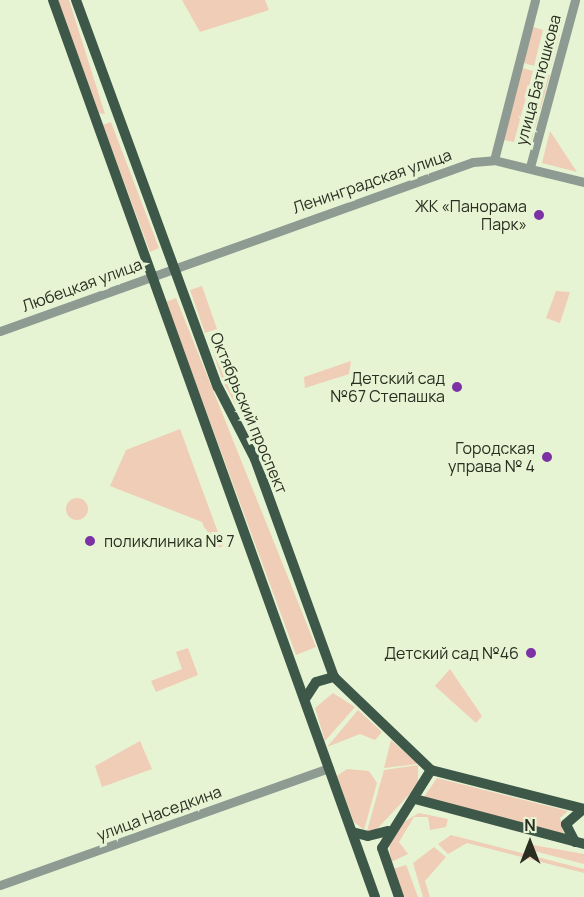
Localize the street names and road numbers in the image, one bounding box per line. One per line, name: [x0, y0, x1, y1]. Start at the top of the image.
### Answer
street label: улица Батюшкова: [511, 13, 565, 147]
street label: Ленинградская улица: [290, 145, 454, 217]
street label: Любецкая улица: [19, 254, 145, 316]
street label: Октябрьский проспект: [206, 330, 292, 496]
street label: улица Наседкина: [94, 782, 224, 844]

